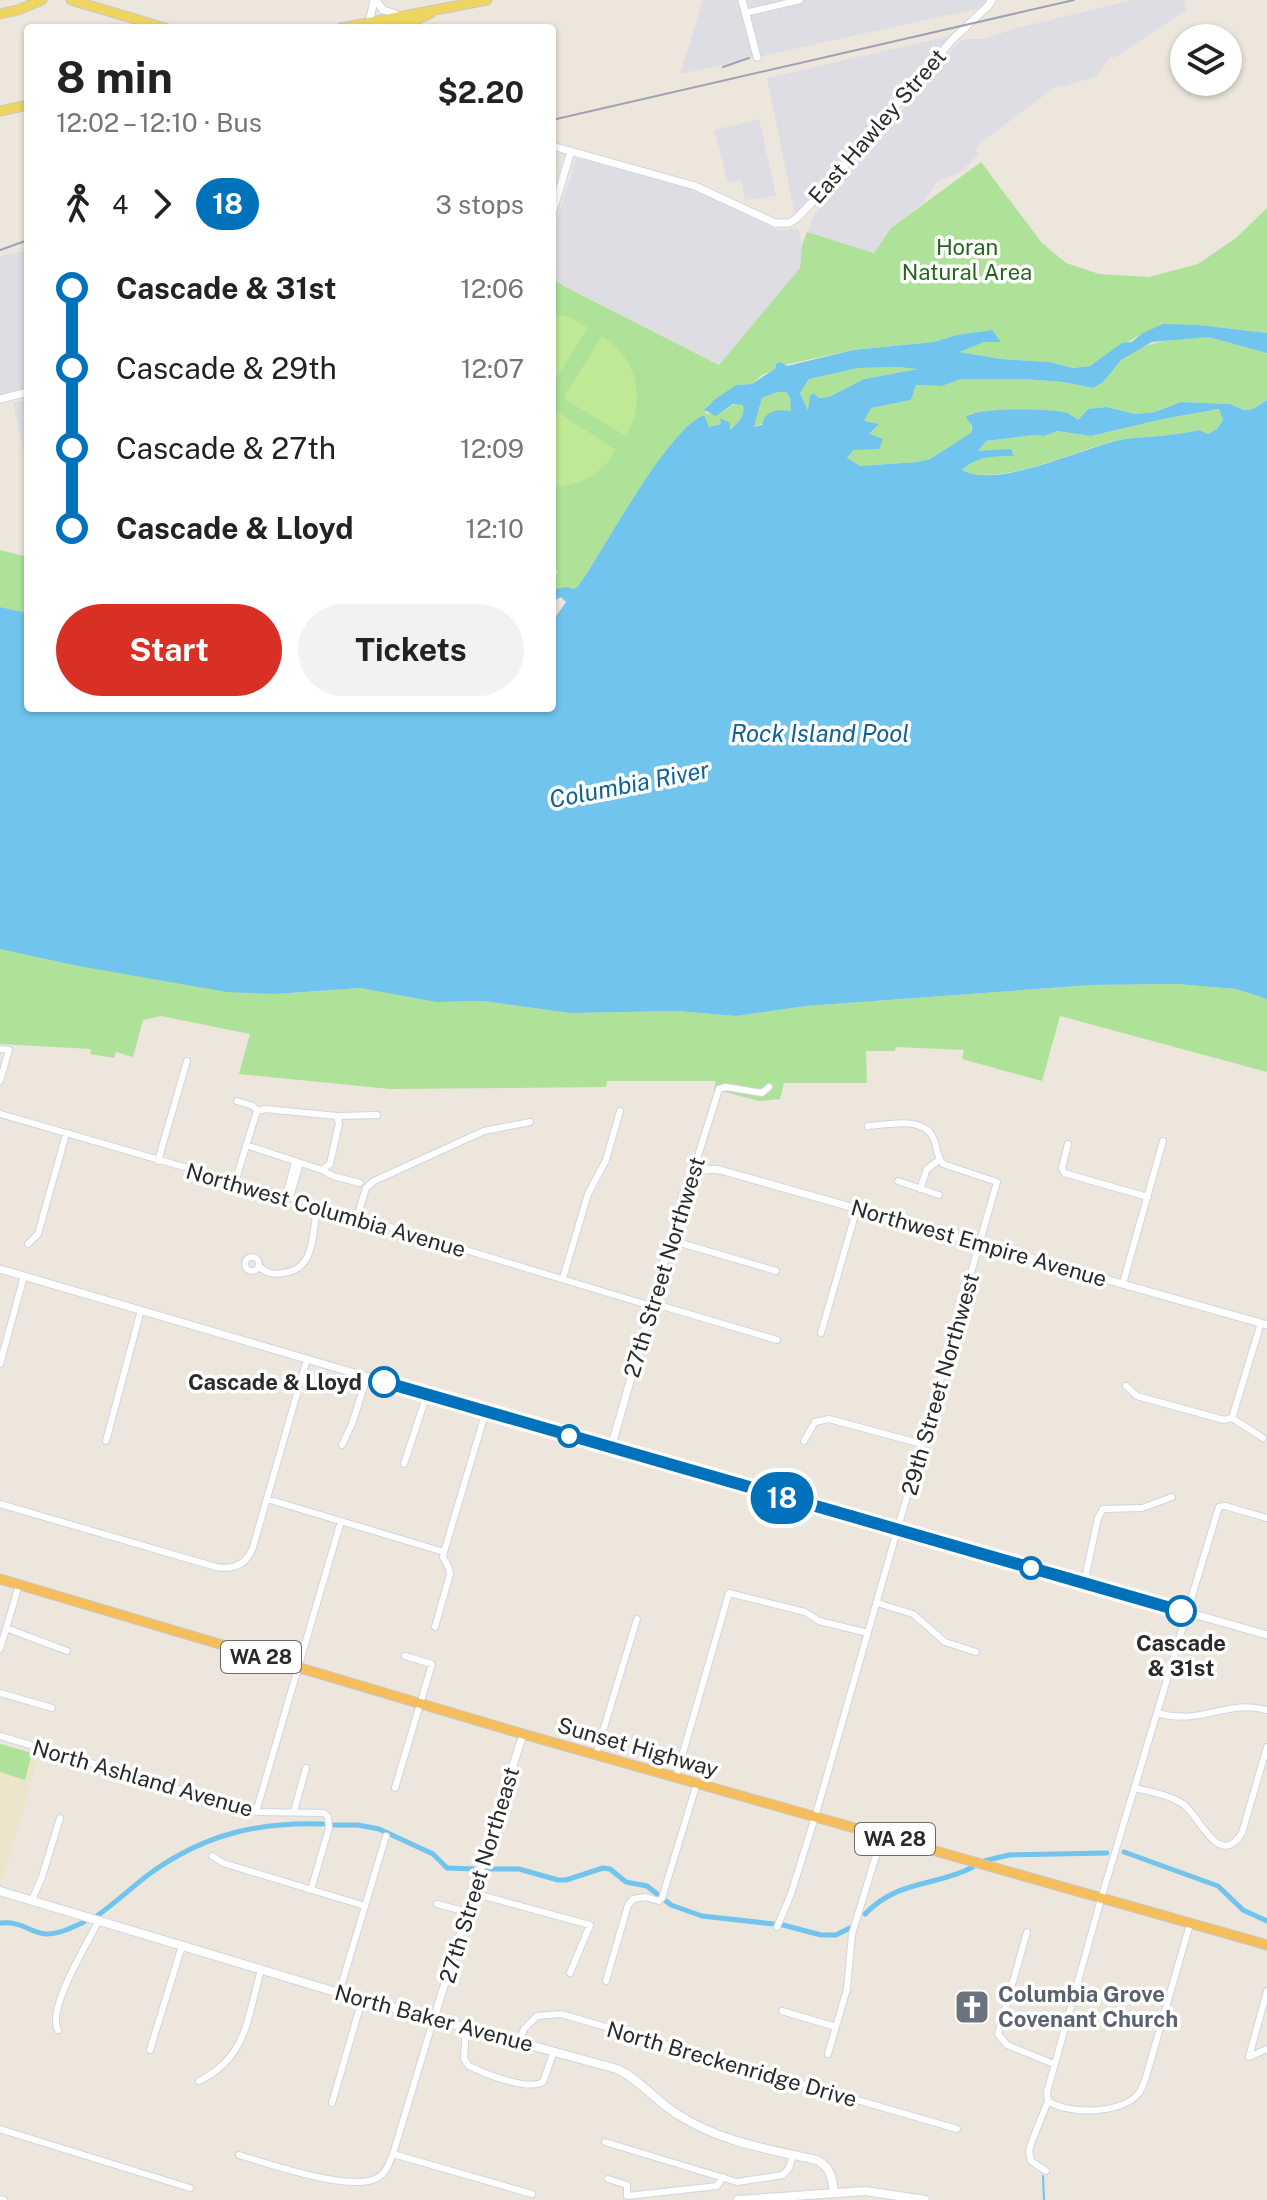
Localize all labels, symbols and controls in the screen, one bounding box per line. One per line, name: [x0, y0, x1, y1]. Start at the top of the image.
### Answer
map controls: [1170, 24, 1242, 96]
button: layers: [1170, 24, 1242, 96]
street label: East Hawley Street: [803, 44, 951, 208]
text: 8 min: [56, 51, 173, 103]
text: $2.20: [437, 74, 524, 110]
text: 12:02 – 12:10 · Bus: [56, 107, 262, 138]
icon: walk: [56, 182, 100, 226]
icon: forward: [140, 182, 184, 226]
text: 18: [212, 187, 243, 220]
text: 4: [112, 189, 128, 220]
text: 3 stops: [435, 189, 524, 220]
park label: Horan Natural Area: [902, 234, 1032, 285]
text: Cascade & 31st: [116, 270, 337, 306]
text: 12:06: [460, 273, 524, 304]
text: Cascade & 29th: [116, 350, 337, 386]
text: 12:07: [461, 353, 524, 384]
text: Cascade & 27th: [116, 430, 336, 466]
text: 12:09: [460, 433, 524, 464]
text: Cascade & Lloyd: [116, 510, 353, 546]
text: 12:10: [466, 513, 524, 544]
button: Start: [56, 604, 282, 696]
button: Tickets: [298, 604, 524, 696]
water label: Rock Island Pool: [731, 719, 909, 747]
water label: Columbia River: [547, 755, 712, 813]
street label: 27th Street Northwest: [618, 1154, 710, 1380]
street label: Northwest Columbia Avenue: [183, 1158, 469, 1262]
street label: Northwest Empire Avenue: [848, 1194, 1110, 1292]
street label: 29th Street Northwest: [896, 1270, 984, 1498]
marker: Cascade & Lloyd: [369, 1367, 399, 1397]
place label: Cascade & Lloyd: [188, 1369, 362, 1395]
unlabelled marker: [558, 1425, 580, 1447]
line badge: 18: [746, 1472, 818, 1524]
text: 18: [767, 1481, 797, 1514]
unlabelled marker: [1020, 1557, 1042, 1579]
marker: Cascade & 31st: [1166, 1596, 1196, 1626]
place label: Cascade & 31st: [1136, 1630, 1226, 1681]
road number: WA 28: [221, 1641, 301, 1673]
street label: Sunset Highway: [555, 1712, 722, 1782]
street label: North Ashland Avenue: [30, 1734, 256, 1822]
street label: 27th Street Northeast: [434, 1764, 524, 1986]
road number: WA 28: [855, 1823, 935, 1855]
street label: North Baker Avenue: [332, 1979, 536, 2057]
place label: Columbia Grove Covenant Church: [998, 1981, 1178, 2032]
church icon: Columbia Grove Covenant Church: [953, 1988, 991, 2026]
street label: North Breckenridge Drive: [604, 2016, 860, 2112]

